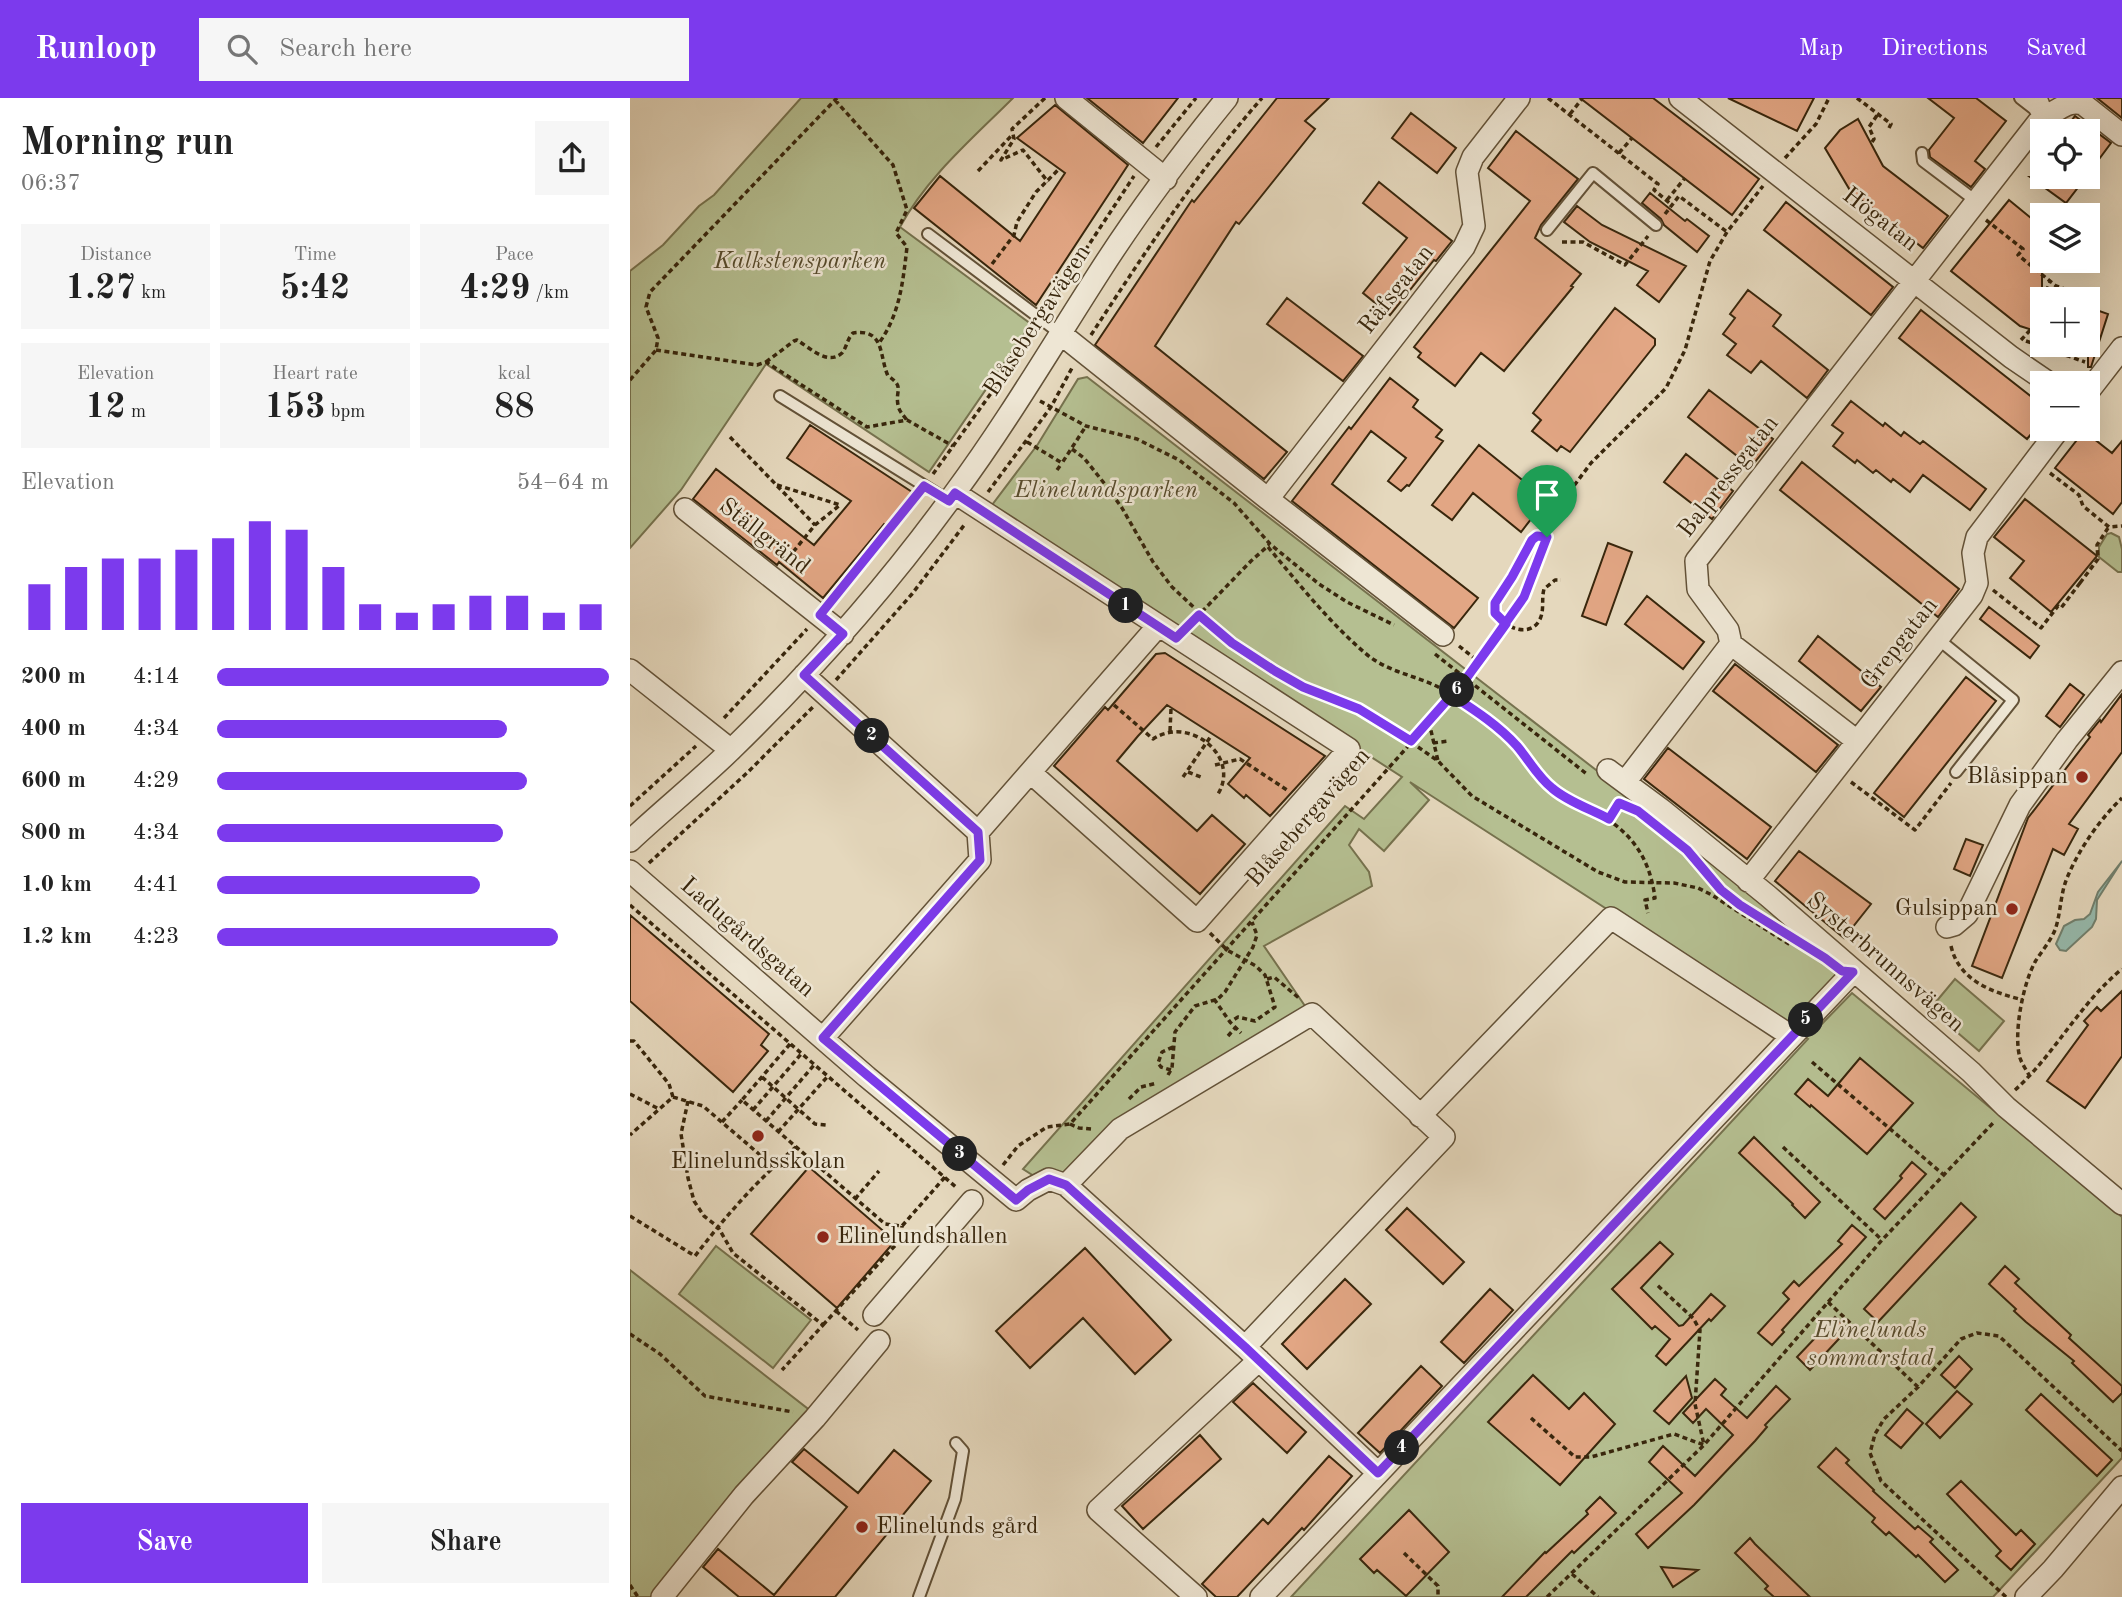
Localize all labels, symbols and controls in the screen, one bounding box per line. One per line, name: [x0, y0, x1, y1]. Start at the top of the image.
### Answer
search box: [199, 18, 689, 81]
icon: search: [223, 30, 261, 68]
text: Runloop: [35, 33, 157, 66]
text: Search here: [279, 36, 412, 62]
text: Map: [1799, 37, 1843, 61]
text: Directions: [1881, 37, 1988, 61]
text: Saved: [2026, 37, 2087, 61]
map controls: [2030, 119, 2100, 441]
button: locate: [2030, 119, 2100, 189]
button: share: [535, 121, 609, 195]
text: Morning run: [21, 125, 234, 163]
text: 06:37: [21, 172, 81, 195]
street label: Högatan: [1838, 183, 1922, 257]
button: layers: [2030, 203, 2100, 273]
street label: Blåsebergavägen: [980, 241, 1096, 401]
street label: Räfsgatan: [1355, 241, 1439, 339]
text: Distance: [80, 246, 151, 265]
text: Time: [294, 246, 336, 265]
text: Pace: [495, 246, 534, 265]
park label: Kalkstensparken: [713, 250, 887, 274]
text: 1.27: [65, 271, 136, 306]
text: 5:42: [280, 271, 350, 306]
text: 4:29: [460, 271, 530, 306]
text: km: [136, 284, 166, 303]
text: /km: [530, 284, 569, 303]
button: +: [2030, 287, 2100, 357]
text: Elevation: [77, 365, 154, 384]
text: Heart rate: [272, 365, 358, 384]
text: kcal: [498, 365, 531, 384]
button: −: [2030, 371, 2100, 441]
text: 12: [85, 390, 126, 425]
text: 153: [265, 390, 325, 425]
text: 88: [494, 390, 535, 425]
text: m: [126, 403, 146, 422]
text: bpm: [325, 403, 365, 422]
street label: Balpressgatan: [1674, 412, 1784, 542]
pin: [1517, 465, 1577, 537]
text: Elevation: [21, 471, 115, 494]
text: 54–64 m: [517, 471, 609, 494]
icon: arrive: [1528, 476, 1566, 514]
park label: Elinelundsparken: [1013, 479, 1198, 503]
street label: Ställgränd: [714, 494, 814, 580]
pin: 1: [1108, 588, 1144, 624]
street label: Grepgatan: [1857, 594, 1943, 694]
text: 1: [1120, 596, 1131, 615]
text: 200 m: [21, 665, 86, 688]
text: 4:14: [133, 665, 179, 688]
pin: 6: [1440, 672, 1474, 708]
text: 6: [1451, 680, 1462, 699]
text: 400 m: [21, 717, 86, 740]
text: 4:34: [133, 717, 179, 740]
pin: 2: [854, 718, 890, 754]
text: 2: [866, 726, 877, 745]
street label: Blåsebergavägen: [1243, 744, 1376, 892]
place label: Blåsippan: [1967, 765, 2068, 789]
text: 600 m: [21, 769, 86, 792]
text: 4:29: [133, 769, 179, 792]
marker: Blåsippan: [2074, 769, 2090, 785]
text: 800 m: [21, 821, 86, 844]
text: 4:34: [133, 821, 179, 844]
text: 1.0 km: [21, 873, 92, 896]
text: 4:41: [133, 873, 179, 896]
street label: Ladugårdsgatan: [675, 874, 819, 1002]
street label: Systerbrunnsvägen: [1802, 888, 1968, 1038]
place label: Gulsippan: [1895, 897, 1998, 921]
marker: Gulsippan: [2004, 901, 2020, 917]
text: 1.2 km: [21, 925, 92, 948]
text: 4:23: [133, 925, 179, 948]
pin: 5: [1788, 1002, 1824, 1038]
text: 5: [1800, 1010, 1811, 1029]
marker: Elinelundsskolan: [750, 1128, 766, 1144]
pin: 3: [942, 1136, 978, 1172]
text: 3: [954, 1144, 965, 1163]
place label: Elinelundsskolan: [671, 1150, 845, 1174]
place label: Elinelundshallen: [837, 1225, 1008, 1249]
marker: Elinelundshallen: [815, 1229, 831, 1245]
park label: Elinelunds sommarstad: [1807, 1319, 1933, 1371]
pin: 4: [1384, 1430, 1420, 1466]
text: 4: [1396, 1438, 1407, 1457]
button: Save: [21, 1503, 308, 1583]
button: Share: [322, 1503, 609, 1583]
place label: Elinelunds gård: [876, 1515, 1039, 1539]
marker: Elinelunds gård: [854, 1519, 870, 1535]

